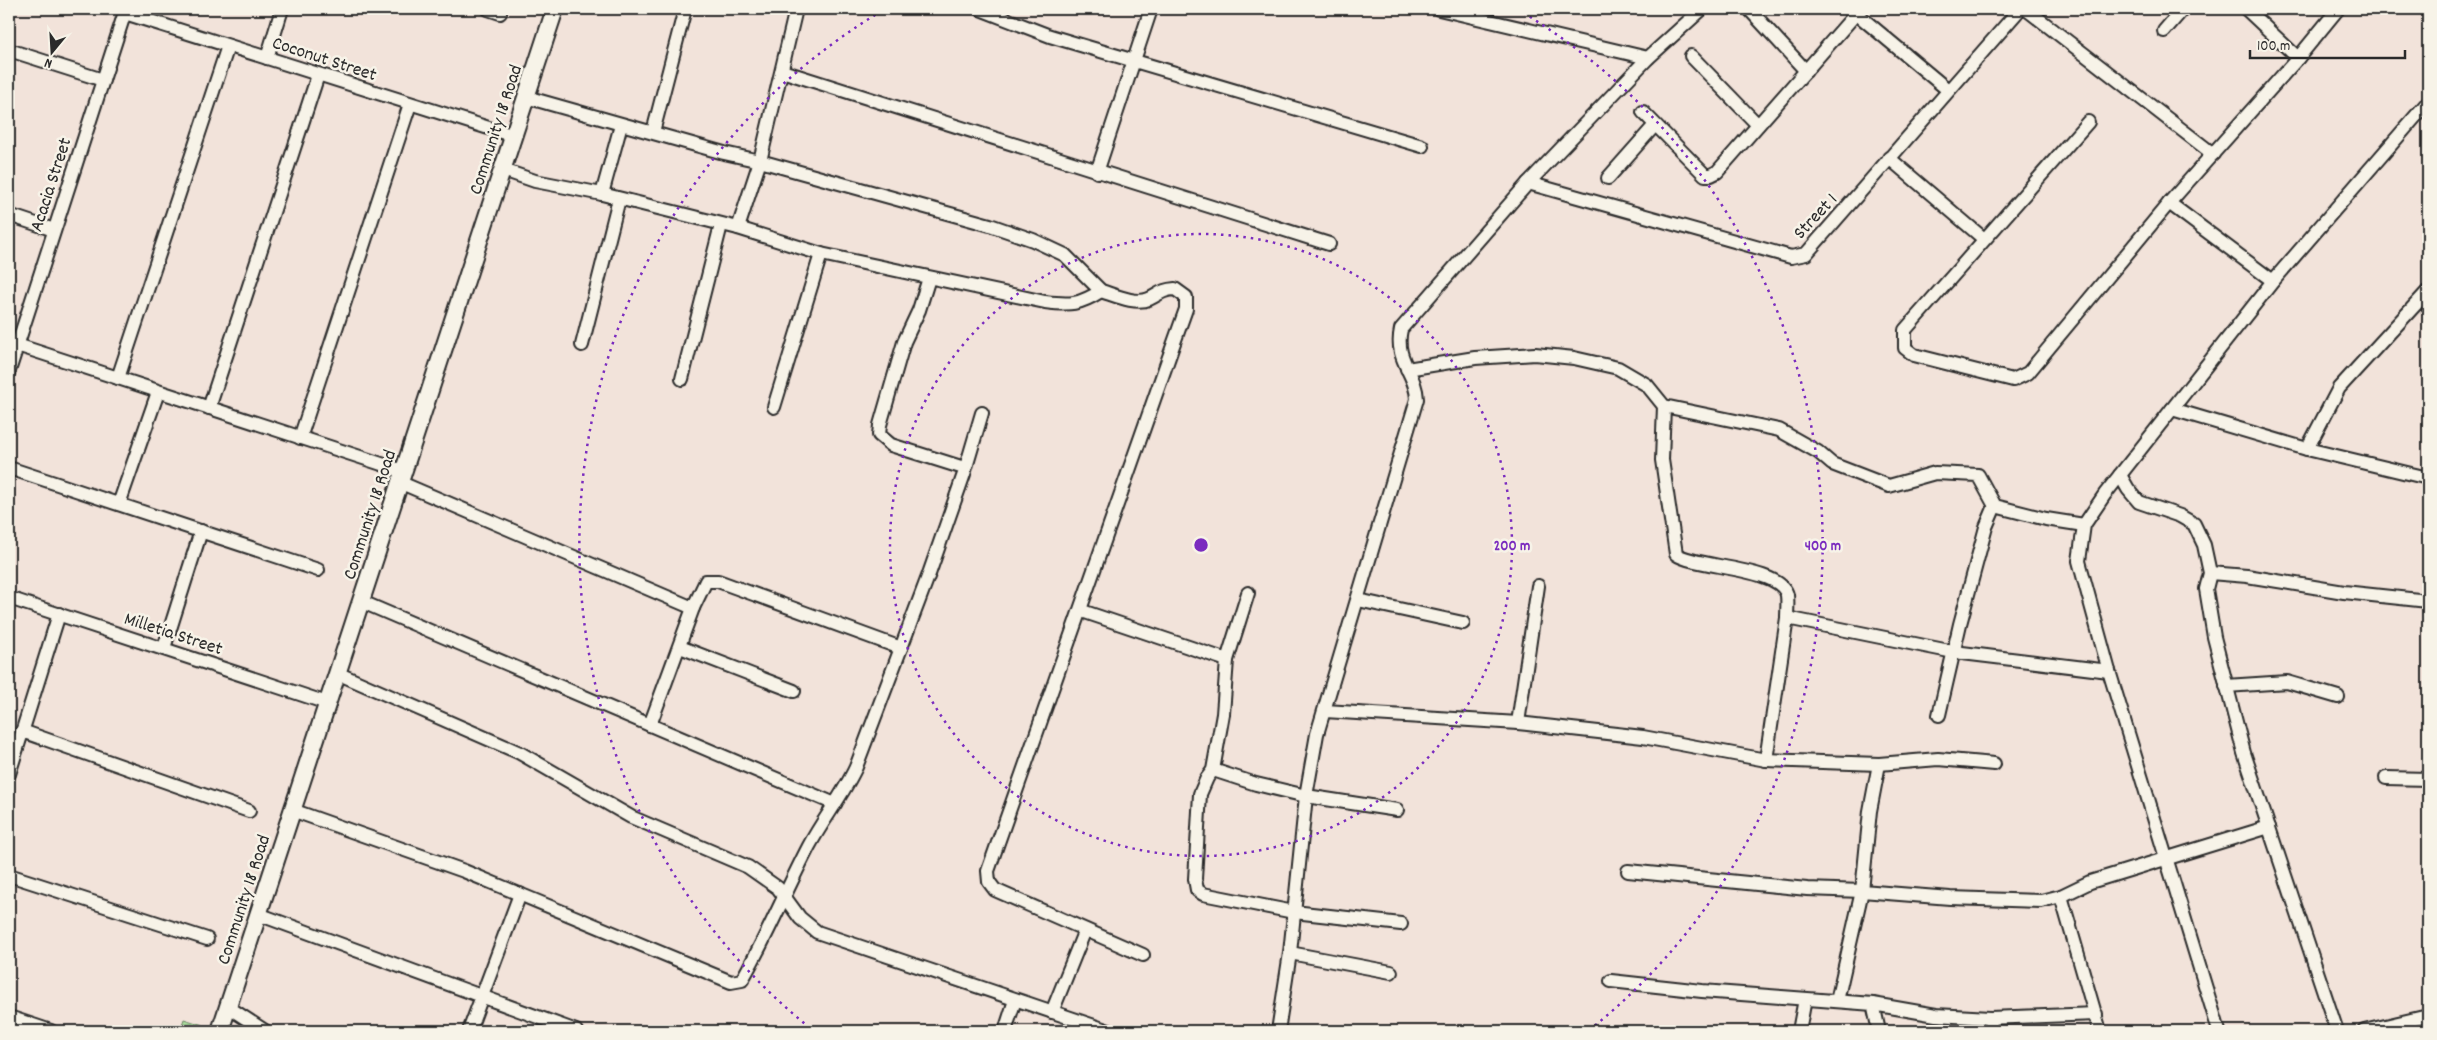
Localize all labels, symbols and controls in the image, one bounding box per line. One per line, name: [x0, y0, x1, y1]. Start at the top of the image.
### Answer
north arrow: [28, 28, 78, 78]
scale bar: [2250, 28, 2404, 60]
street label: Coconut Street: [268, 31, 380, 90]
text: 100 m: [2257, 36, 2290, 58]
text: N: [42, 52, 55, 73]
street label: Community 18 Road: [464, 62, 531, 199]
street label: Acacia Street: [24, 135, 80, 236]
street label: Street 1: [1788, 188, 1845, 247]
street label: Community 18 Road: [338, 447, 405, 584]
centre of rings: [1192, 536, 1210, 554]
text: 200 m: [1494, 536, 1530, 558]
text: 400 m: [1805, 536, 1841, 558]
street label: Milletia Street: [120, 607, 226, 664]
street label: Community 18 Road: [212, 832, 279, 969]

